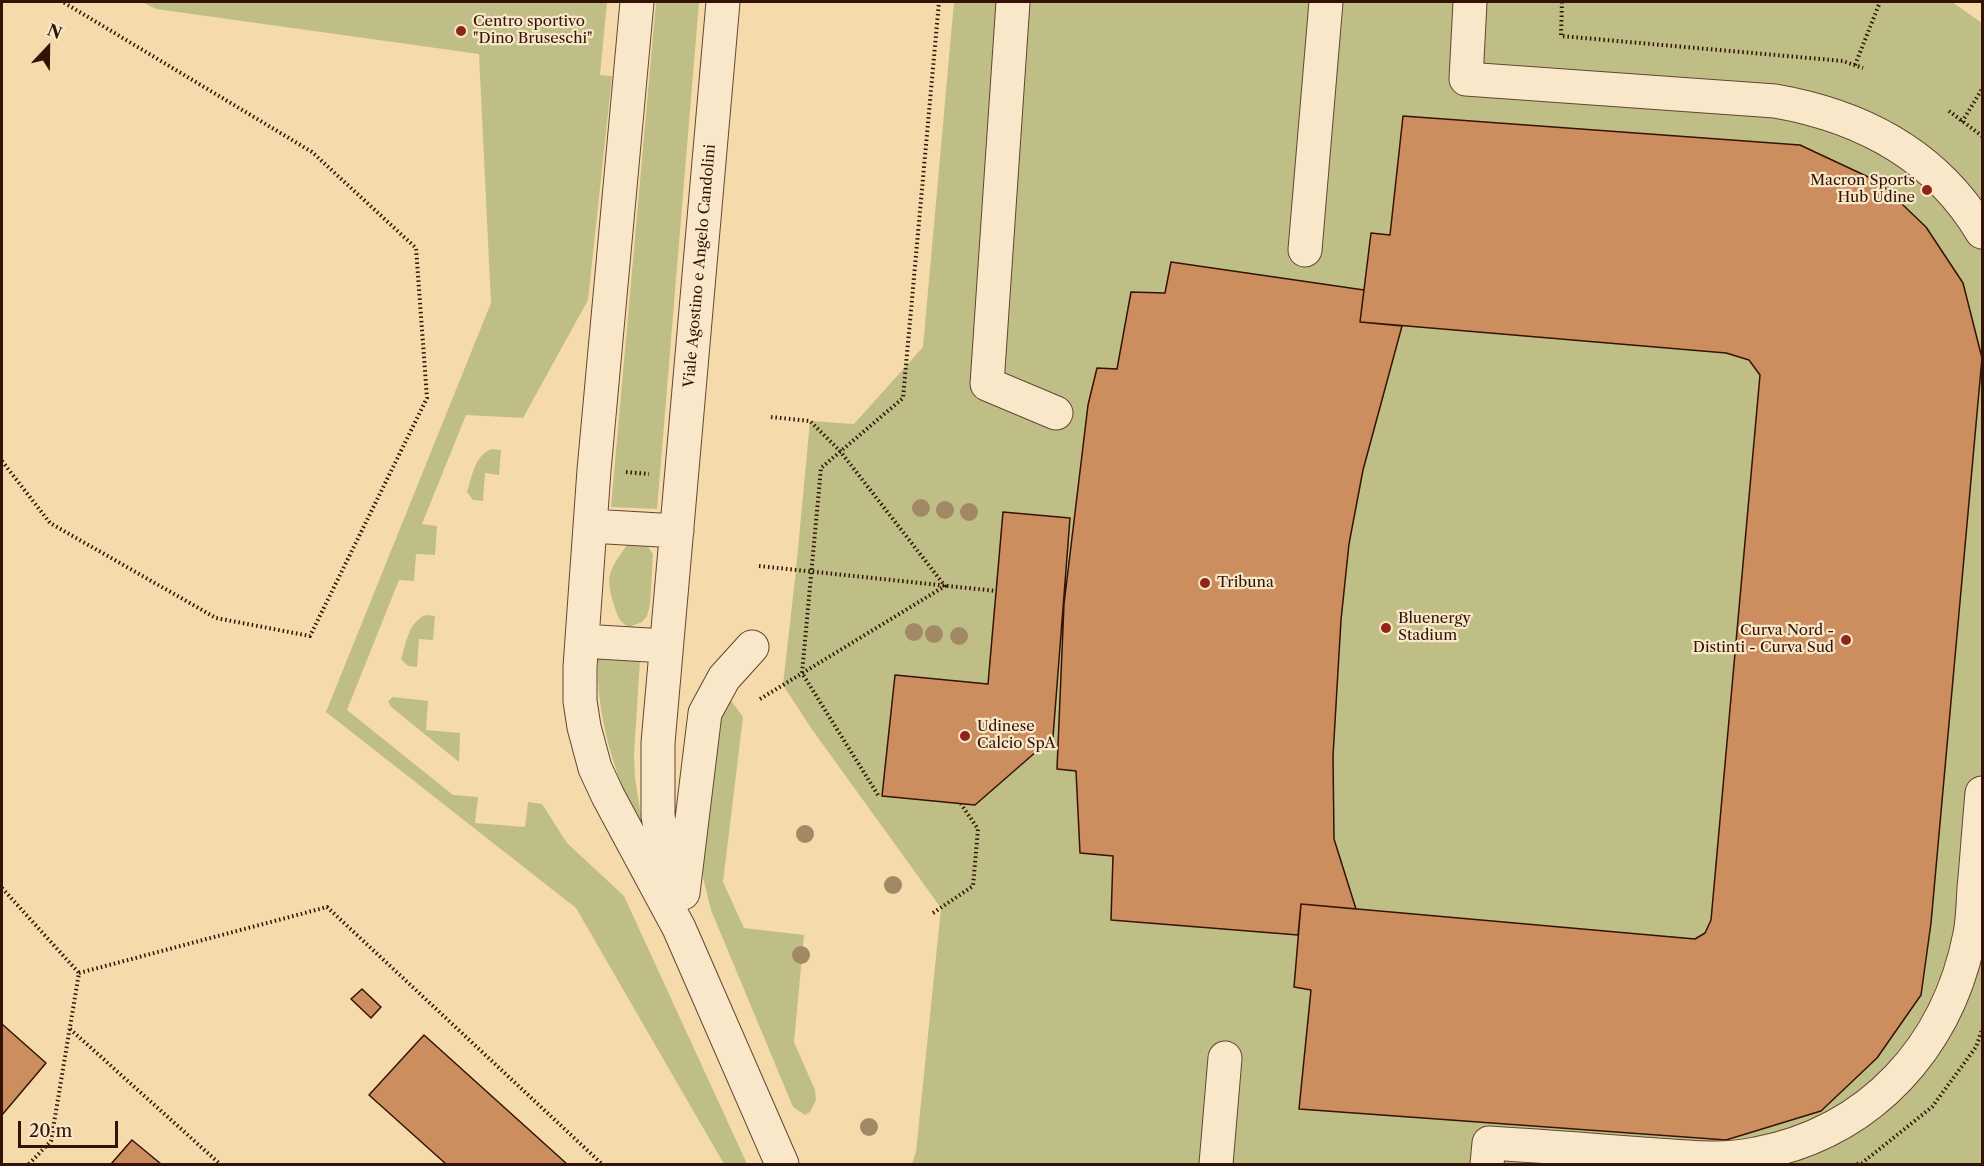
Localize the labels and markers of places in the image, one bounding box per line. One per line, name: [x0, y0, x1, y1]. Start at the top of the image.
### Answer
place label: Centro sportivo "Dino Bruseschi": [473, 13, 593, 48]
marker: Centro sportivo "Dino Bruseschi": [454, 24, 468, 38]
place label: Macron Sports Hub Udine: [1810, 172, 1915, 207]
marker: Macron Sports Hub Udine: [1920, 183, 1934, 197]
place label: Tribuna: [1217, 574, 1274, 592]
marker: Tribuna: [1198, 576, 1212, 590]
place label: Bluenergy Stadium: [1398, 610, 1471, 645]
marker: Bluenergy Stadium: [1379, 621, 1393, 635]
place label: Curva Nord - Distinti - Curva Sud: [1693, 622, 1834, 657]
marker: Curva Nord - Distinti - Curva Sud: [1839, 633, 1853, 647]
place label: Udinese Calcio SpA: [977, 718, 1056, 753]
marker: Udinese Calcio SpA: [958, 729, 972, 743]

